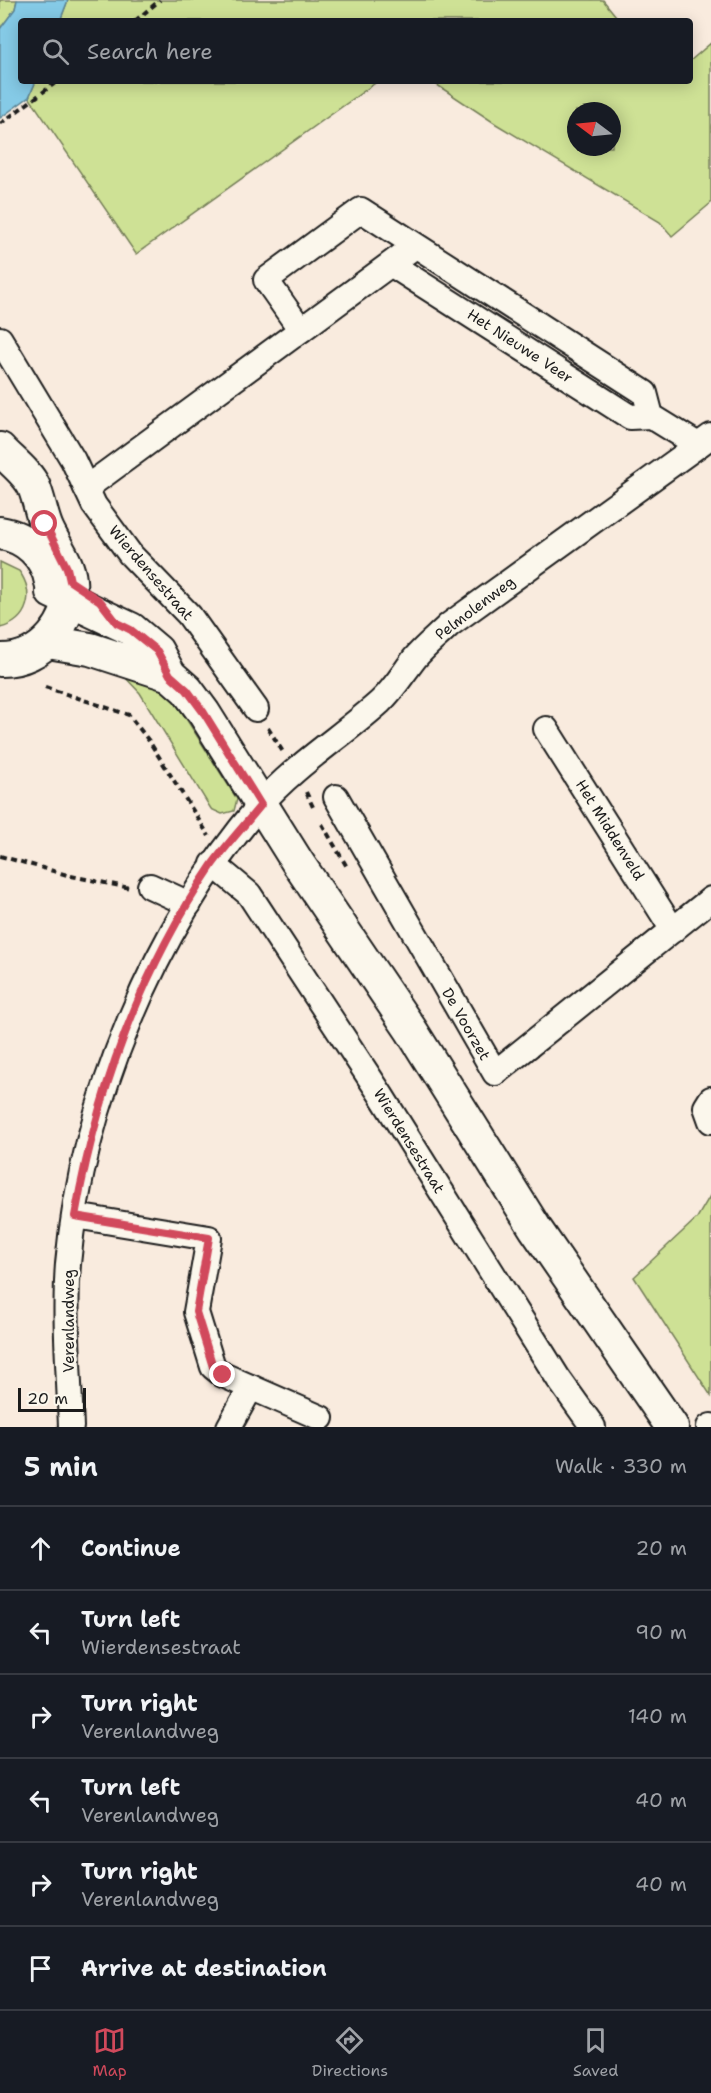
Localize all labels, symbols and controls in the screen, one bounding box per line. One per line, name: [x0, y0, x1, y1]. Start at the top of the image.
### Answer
search box: [18, 18, 693, 84]
icon: search: [39, 35, 72, 68]
text: Search here: [87, 37, 213, 66]
north arrow: [567, 102, 621, 156]
street label: Het Nieuwe Veer: [463, 304, 577, 388]
route start: [31, 510, 57, 536]
street label: Wierdensestraat: [104, 521, 198, 625]
street label: Pelmolenweg: [431, 571, 519, 645]
street label: Het Middenveld: [571, 776, 649, 885]
street label: De Voorzet: [437, 984, 495, 1064]
street label: Wierdensestraat: [369, 1085, 449, 1197]
street label: Verenlandweg: [59, 1269, 79, 1373]
route end: [209, 1361, 235, 1387]
scale bar: [18, 1385, 86, 1412]
text: 20 m: [27, 1388, 68, 1409]
text: 5 min: [24, 1449, 98, 1484]
text: Walk · 330 m: [555, 1453, 687, 1479]
icon: ahead: [24, 1532, 57, 1565]
text: Continue: [81, 1534, 181, 1563]
text: 20 m: [636, 1535, 687, 1561]
text: Turn left: [81, 1605, 180, 1634]
icon: left: [24, 1616, 57, 1649]
text: 90 m: [635, 1619, 687, 1645]
text: Wierdensestraat: [81, 1634, 241, 1660]
text: Turn right: [81, 1689, 198, 1718]
icon: right: [24, 1700, 57, 1733]
text: 140 m: [628, 1703, 687, 1729]
text: Verenlandweg: [81, 1718, 219, 1744]
text: Turn left: [81, 1773, 180, 1802]
icon: left: [24, 1784, 57, 1817]
text: 40 m: [635, 1787, 687, 1813]
text: Verenlandweg: [81, 1802, 219, 1828]
text: Turn right: [81, 1857, 198, 1886]
icon: right: [24, 1868, 57, 1901]
text: 40 m: [635, 1871, 687, 1897]
text: Verenlandweg: [81, 1886, 219, 1912]
icon: arrive: [24, 1952, 57, 1985]
text: Arrive at destination: [81, 1954, 327, 1983]
tab: Map: [93, 2024, 127, 2081]
tab: Directions: [312, 2024, 388, 2081]
tab: Saved: [573, 2024, 619, 2081]

